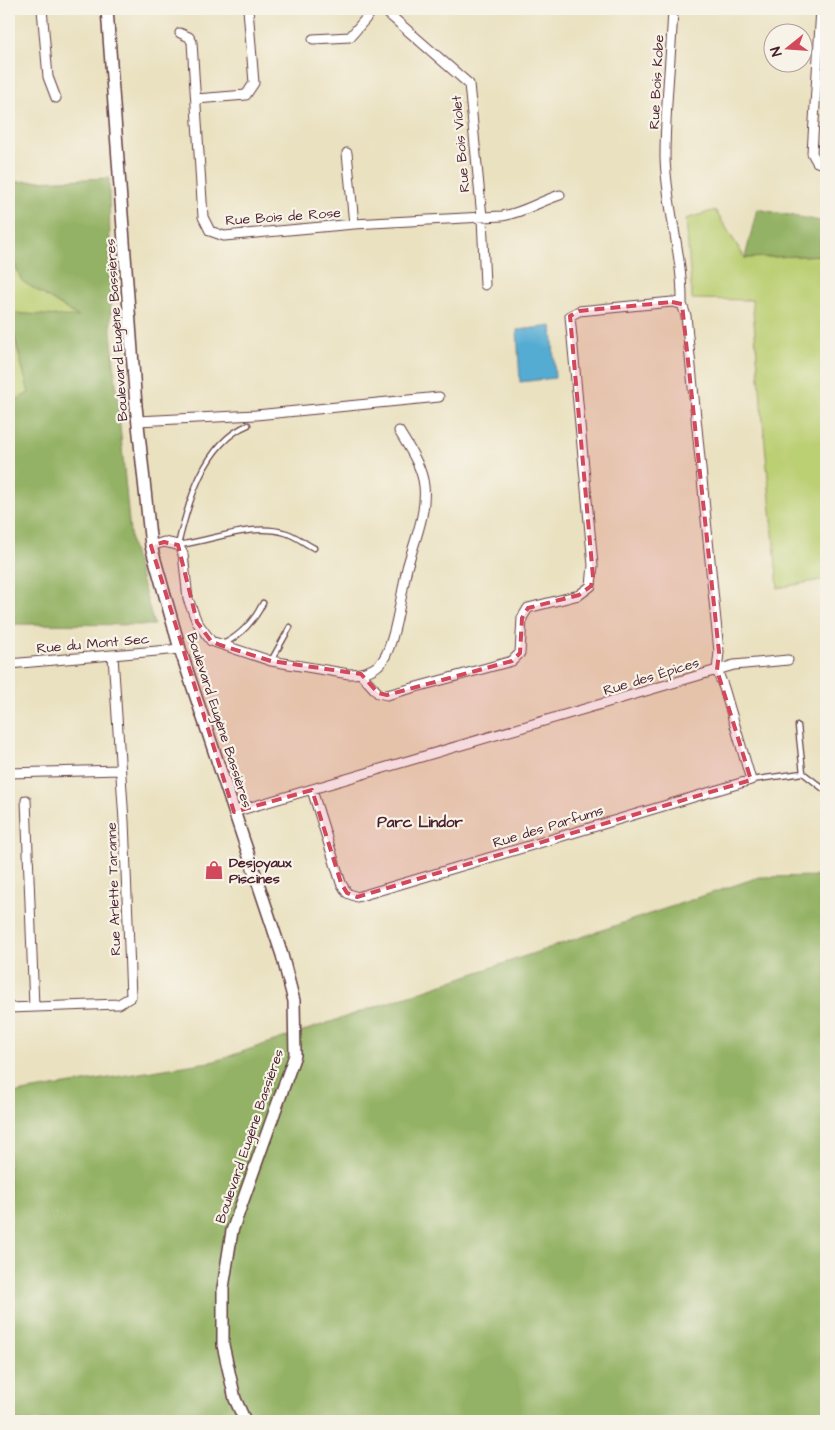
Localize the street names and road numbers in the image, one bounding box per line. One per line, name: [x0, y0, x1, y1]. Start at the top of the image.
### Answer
street label: Rue Bois Kobe: [645, 34, 669, 130]
street label: Rue Bois Violet: [447, 94, 475, 193]
street label: Rue Bois de Rose: [225, 203, 342, 231]
street label: Boulevard Eugène Bassières: [101, 238, 133, 422]
street label: Rue du Mont Sec: [36, 629, 151, 659]
street label: Boulevard Eugène Bassières: [181, 630, 257, 810]
street label: Rue des Épices: [601, 653, 702, 701]
street label: Rue des Parfums: [490, 801, 606, 853]
street label: Rue Arlette Taranne: [102, 821, 126, 956]
street label: Boulevard Eugène Bassières: [211, 1046, 289, 1226]

